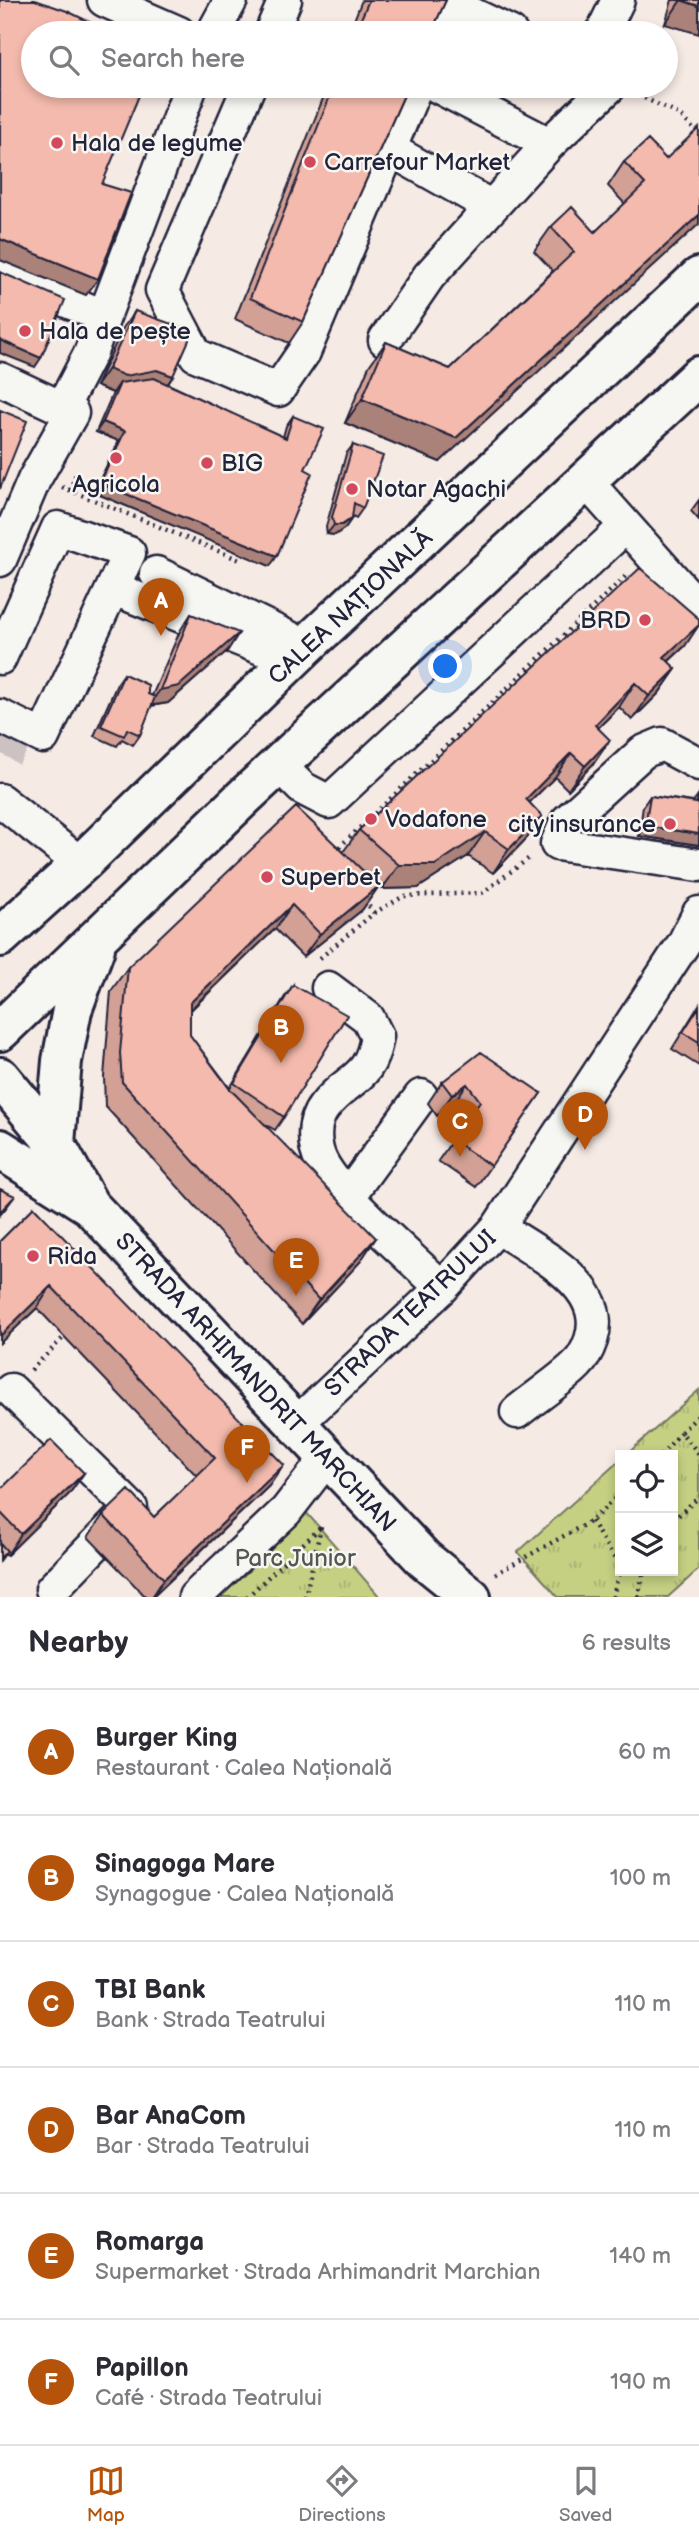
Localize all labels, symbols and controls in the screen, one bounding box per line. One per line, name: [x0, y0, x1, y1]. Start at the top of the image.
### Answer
search box: [21, 21, 678, 98]
icon: search: [45, 41, 83, 79]
text: Search here: [101, 44, 245, 75]
place label: Hala de legume: [71, 129, 243, 158]
marker: Hala de legume: [49, 135, 65, 151]
place label: Carrefour Market: [324, 148, 511, 177]
marker: Carrefour Market: [302, 154, 318, 170]
place label: Hala de pește: [39, 317, 191, 346]
marker: Hala de pește: [17, 323, 33, 339]
place label: BIG: [221, 449, 263, 478]
marker: Agricola: [108, 450, 124, 466]
marker: BIG: [199, 455, 215, 471]
place label: Agricola: [72, 470, 160, 499]
place label: Notar Agachi: [366, 475, 506, 504]
marker: Notar Agachi: [344, 481, 360, 497]
street label: CALEA NAȚIONALĂ: [261, 523, 439, 691]
pin: A: [138, 578, 184, 636]
place label: BRD: [580, 606, 631, 635]
marker: BRD: [637, 612, 653, 628]
your location: [428, 649, 462, 683]
place label: Vodafone: [385, 805, 487, 834]
place label: city insurance: [508, 810, 656, 839]
marker: Vodafone: [363, 811, 379, 827]
marker: city insurance: [662, 816, 678, 832]
place label: Superbet: [281, 863, 381, 892]
marker: Superbet: [259, 869, 275, 885]
pin: B: [258, 1005, 304, 1063]
pin: D: [562, 1092, 608, 1150]
pin: C: [437, 1099, 483, 1157]
street label: STRADA TEATRULUI: [318, 1224, 502, 1403]
street label: STRADA ARHIMANDRIT MARCHIAN: [109, 1227, 402, 1538]
pin: E: [273, 1238, 319, 1296]
place label: Rida: [47, 1242, 97, 1271]
marker: Rida: [25, 1248, 41, 1264]
pin: F: [224, 1425, 270, 1483]
map controls: [615, 1450, 678, 1576]
button: locate: [615, 1450, 678, 1513]
button: layers: [615, 1513, 678, 1576]
park label: Parc Junior: [234, 1544, 356, 1573]
text: Nearby: [28, 1625, 128, 1661]
text: 6 results: [582, 1629, 671, 1657]
text: Burger King: [95, 1723, 238, 1754]
text: A: [44, 1738, 58, 1766]
text: 60 m: [618, 1738, 671, 1766]
text: Restaurant · Calea Națională: [95, 1754, 392, 1782]
text: Sinagoga Mare: [95, 1849, 275, 1880]
text: B: [43, 1864, 59, 1892]
text: 100 m: [610, 1864, 671, 1892]
text: Synagogue · Calea Națională: [95, 1880, 394, 1908]
text: TBI Bank: [95, 1975, 205, 2006]
text: C: [43, 1990, 59, 2018]
text: 110 m: [614, 1990, 671, 2018]
text: Bank · Strada Teatrului: [95, 2006, 326, 2034]
text: Bar AnaCom: [95, 2101, 246, 2132]
text: D: [43, 2116, 59, 2144]
text: 110 m: [614, 2116, 671, 2144]
text: Bar · Strada Teatrului: [95, 2132, 310, 2160]
text: Romarga: [95, 2227, 204, 2258]
text: E: [44, 2242, 58, 2270]
text: 140 m: [609, 2242, 671, 2270]
text: Supermarket · Strada Arhimandrit Marchian: [95, 2258, 540, 2286]
text: Papillon: [95, 2353, 189, 2384]
text: F: [44, 2368, 58, 2396]
text: 190 m: [610, 2368, 671, 2396]
text: Café · Strada Teatrului: [95, 2384, 322, 2412]
tab: Map: [87, 2462, 125, 2527]
tab: Directions: [298, 2462, 386, 2527]
tab: Saved: [559, 2462, 612, 2527]

